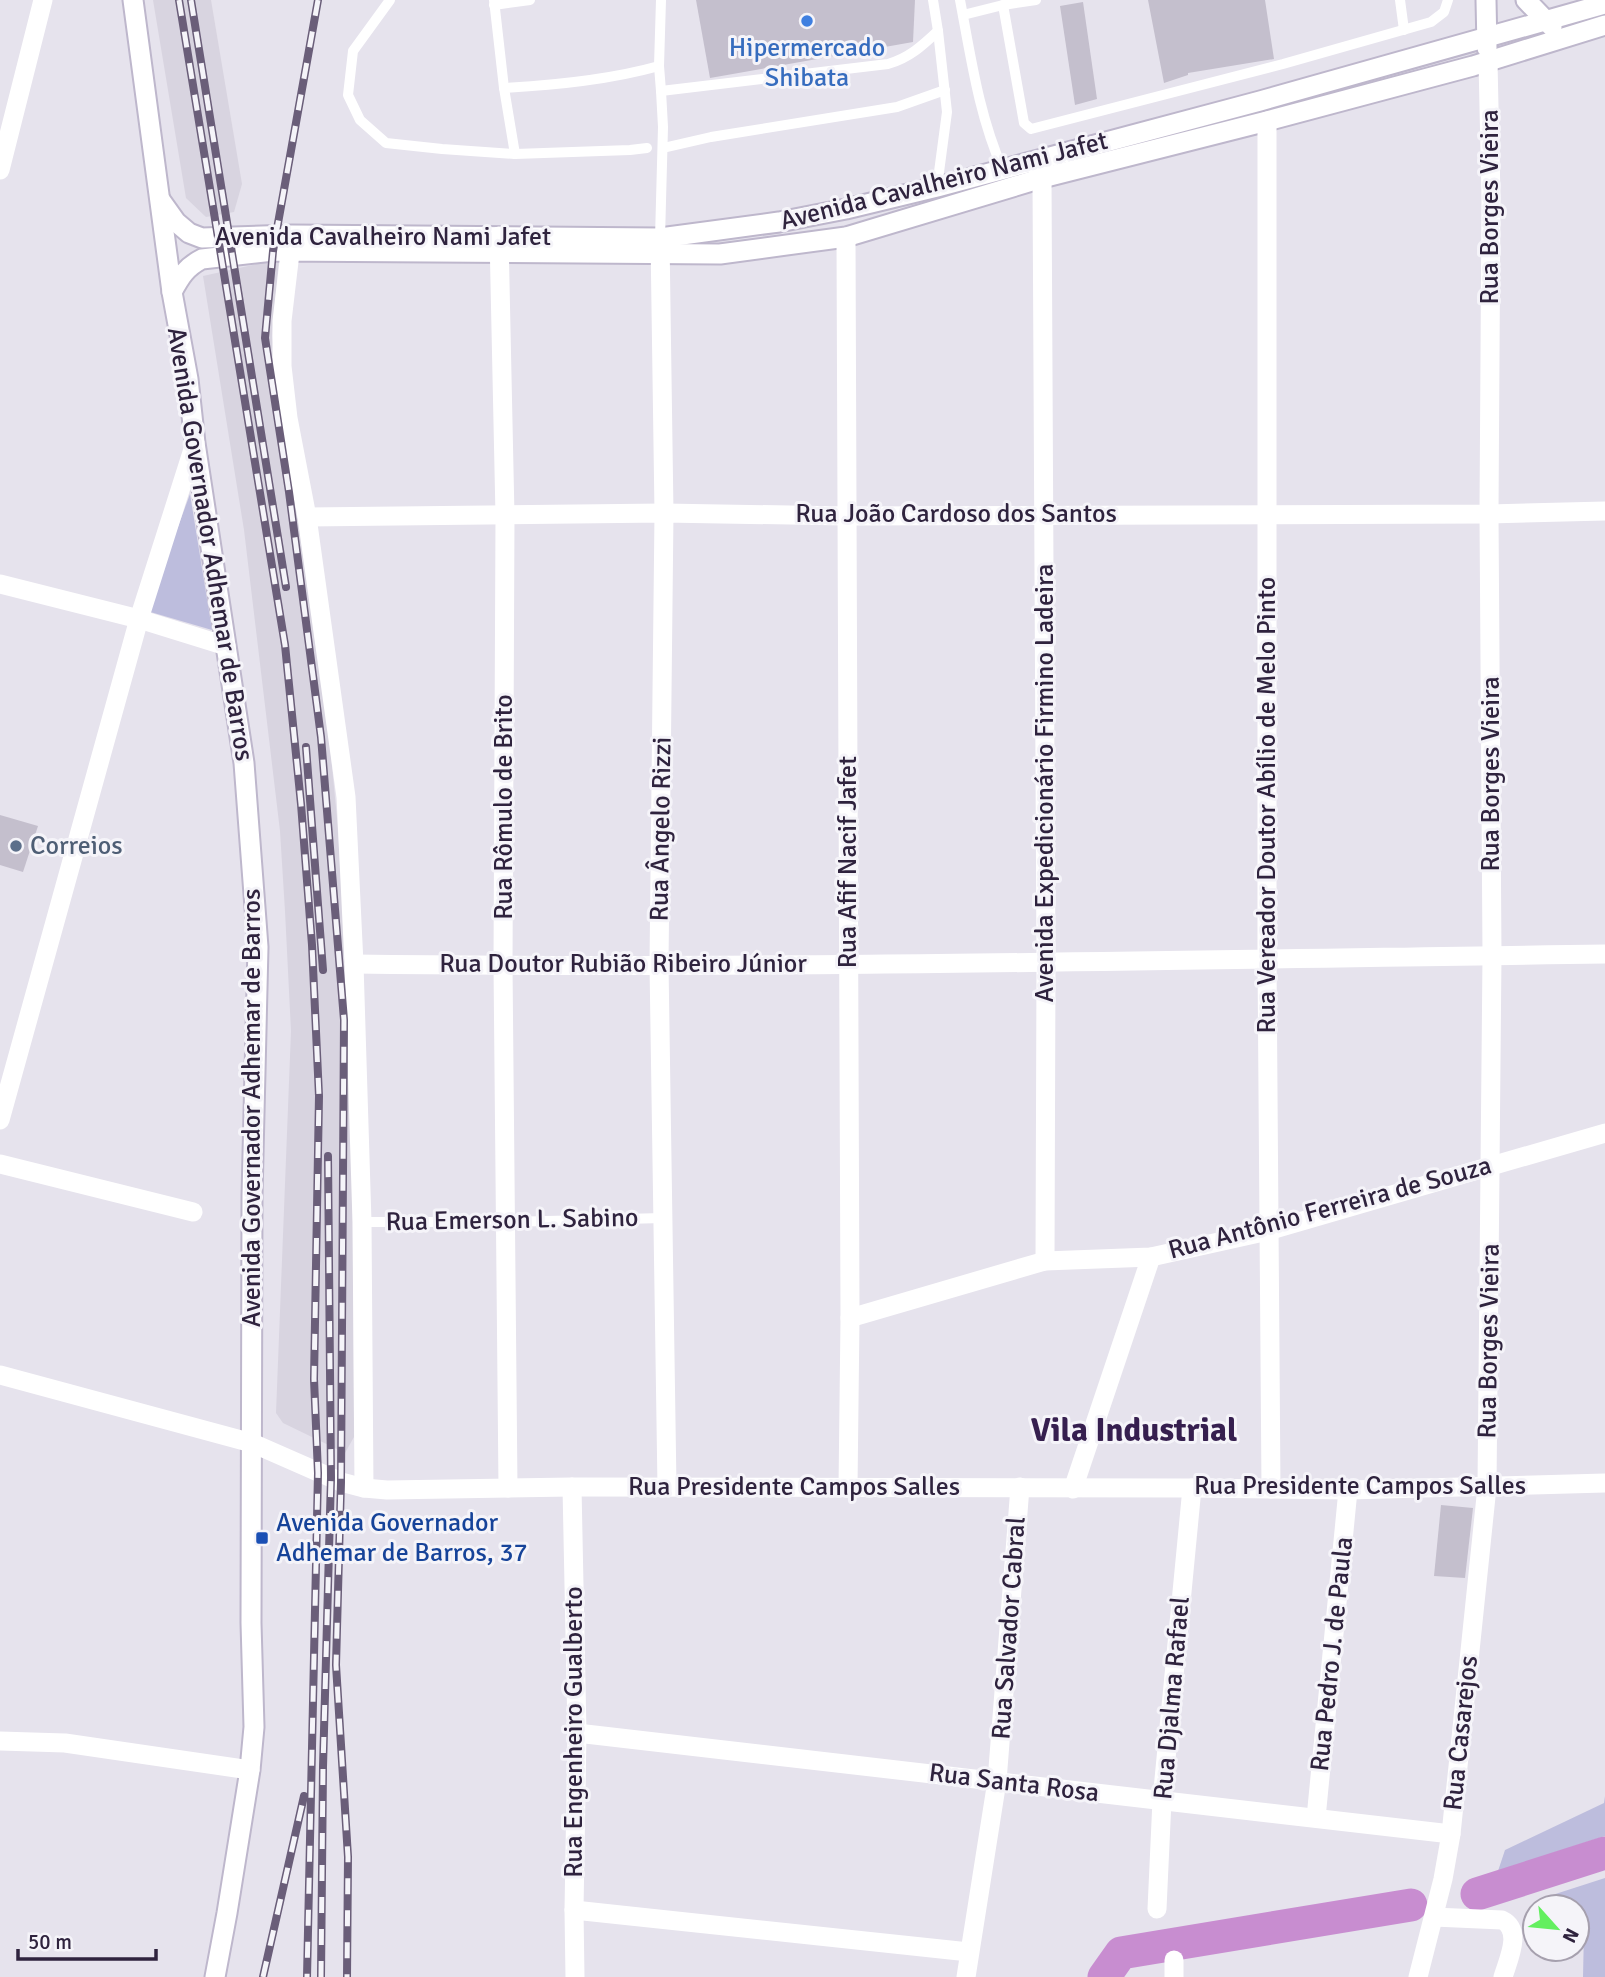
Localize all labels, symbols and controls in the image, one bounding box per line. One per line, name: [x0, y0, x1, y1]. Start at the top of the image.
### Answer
marker: Hipermercado Shibata: [799, 13, 815, 29]
place label: Hipermercado Shibata: [729, 32, 885, 94]
street label: Rua Borges Vieira: [1474, 109, 1506, 305]
street label: Avenida Cavalheiro Nami Jafet: [777, 125, 1111, 237]
street label: Avenida Cavalheiro Nami Jafet: [215, 221, 551, 253]
street label: Avenida Governador Adhemar de Barros: [160, 325, 260, 763]
street label: Rua João Cardoso dos Santos: [795, 498, 1117, 530]
street label: Avenida Expedicionário Firmino Ladeira: [1029, 563, 1061, 1003]
street label: Rua Vereador Doutor Abílio de Melo Pinto: [1251, 577, 1283, 1033]
street label: Rua Borges Vieira: [1475, 676, 1507, 872]
street label: Rua Rômulo de Brito: [488, 694, 520, 920]
street label: Rua Ângelo Rizzi: [643, 736, 679, 922]
street label: Rua Afif Nacif Jafet: [832, 756, 864, 968]
place label: Correios: [30, 830, 123, 862]
marker: Correios: [8, 838, 24, 854]
street label: Avenida Governador Adhemar de Barros: [236, 889, 268, 1327]
street label: Rua Doutor Rubião Ribeiro Júnior: [439, 948, 807, 980]
street label: Rua Antônio Ferreira de Souza: [1165, 1149, 1495, 1267]
street label: Rua Emerson L. Sabino: [385, 1202, 639, 1238]
street label: Rua Borges Vieira: [1471, 1243, 1507, 1439]
district label: Vila Industrial: [1031, 1410, 1237, 1451]
street label: Rua Presidente Campos Salles: [1194, 1470, 1526, 1502]
street label: Rua Presidente Campos Salles: [628, 1471, 960, 1503]
place label: Avenida Governador Adhemar de Barros, 37: [276, 1507, 528, 1569]
street label: Rua Salvador Cabral: [985, 1516, 1033, 1740]
marker: Avenida Governador Adhemar de Barros, 37: [254, 1530, 270, 1546]
street label: Rua Pedro J. de Paula: [1304, 1535, 1360, 1773]
street label: Rua Engenheiro Gualberto: [558, 1586, 590, 1878]
street label: Rua Djalma Rafael: [1147, 1595, 1197, 1801]
street label: Rua Casarejos: [1437, 1654, 1485, 1812]
street label: Rua Santa Rosa: [927, 1757, 1101, 1809]
north arrow: [1521, 1893, 1591, 1963]
scale bar: [18, 1918, 156, 1962]
text: N: [1557, 1924, 1584, 1947]
text: 50 m: [28, 1929, 72, 1955]

